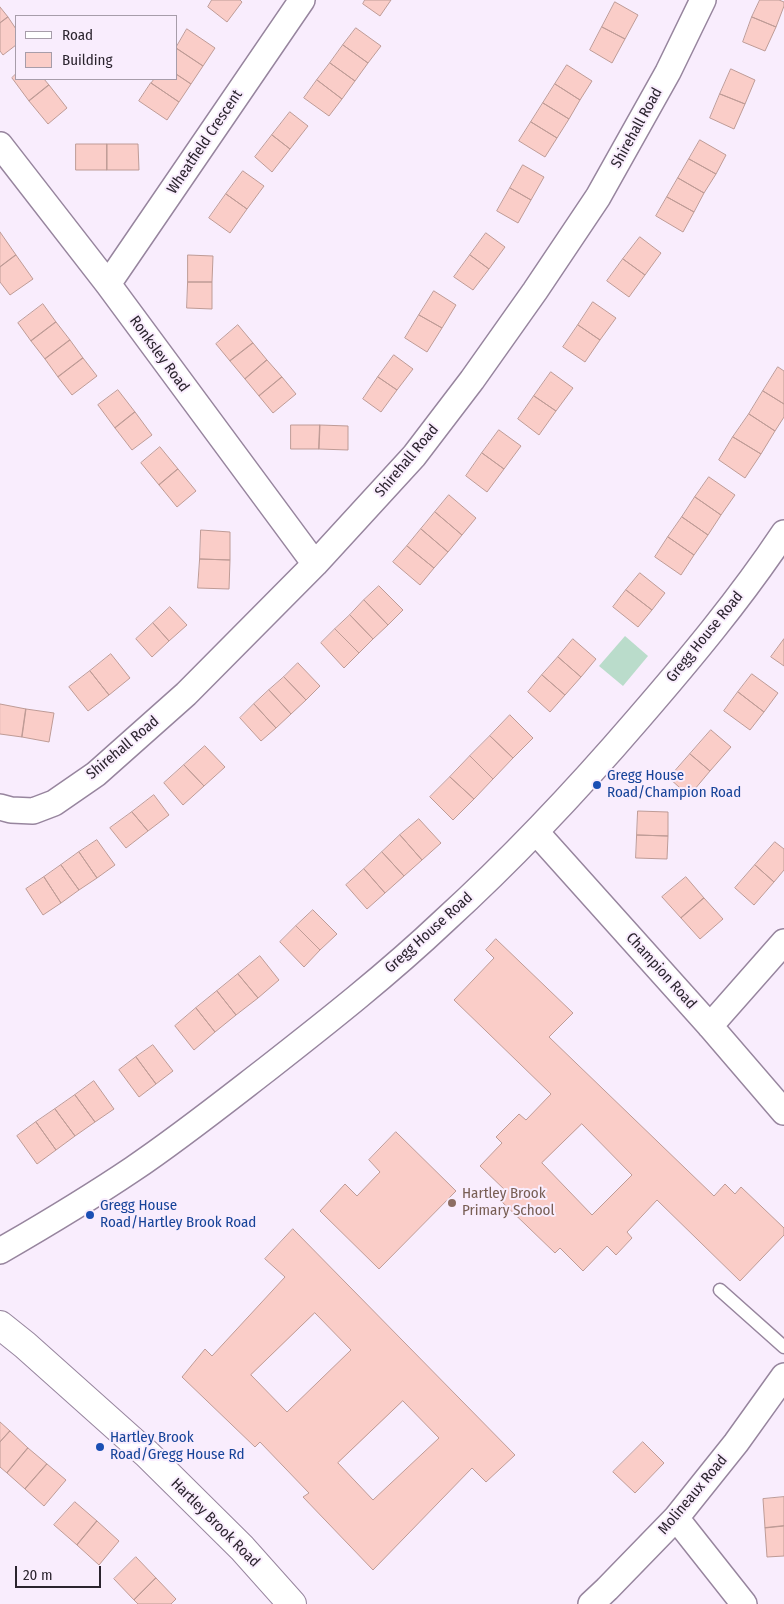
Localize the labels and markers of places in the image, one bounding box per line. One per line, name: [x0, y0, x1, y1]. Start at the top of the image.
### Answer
place label: Gregg House Road/Champion Road: [607, 767, 741, 802]
marker: Gregg House Road/Champion Road: [591, 779, 603, 791]
place label: Hartley Brook Primary School: [462, 1185, 554, 1220]
place label: Gregg House Road/Hartley Brook Road: [100, 1197, 256, 1232]
marker: Hartley Brook Primary School: [446, 1197, 458, 1209]
marker: Gregg House Road/Hartley Brook Road: [84, 1209, 96, 1221]
place label: Hartley Brook Road/Gregg House Rd: [110, 1429, 244, 1464]
marker: Hartley Brook Road/Gregg House Rd: [94, 1441, 106, 1453]

